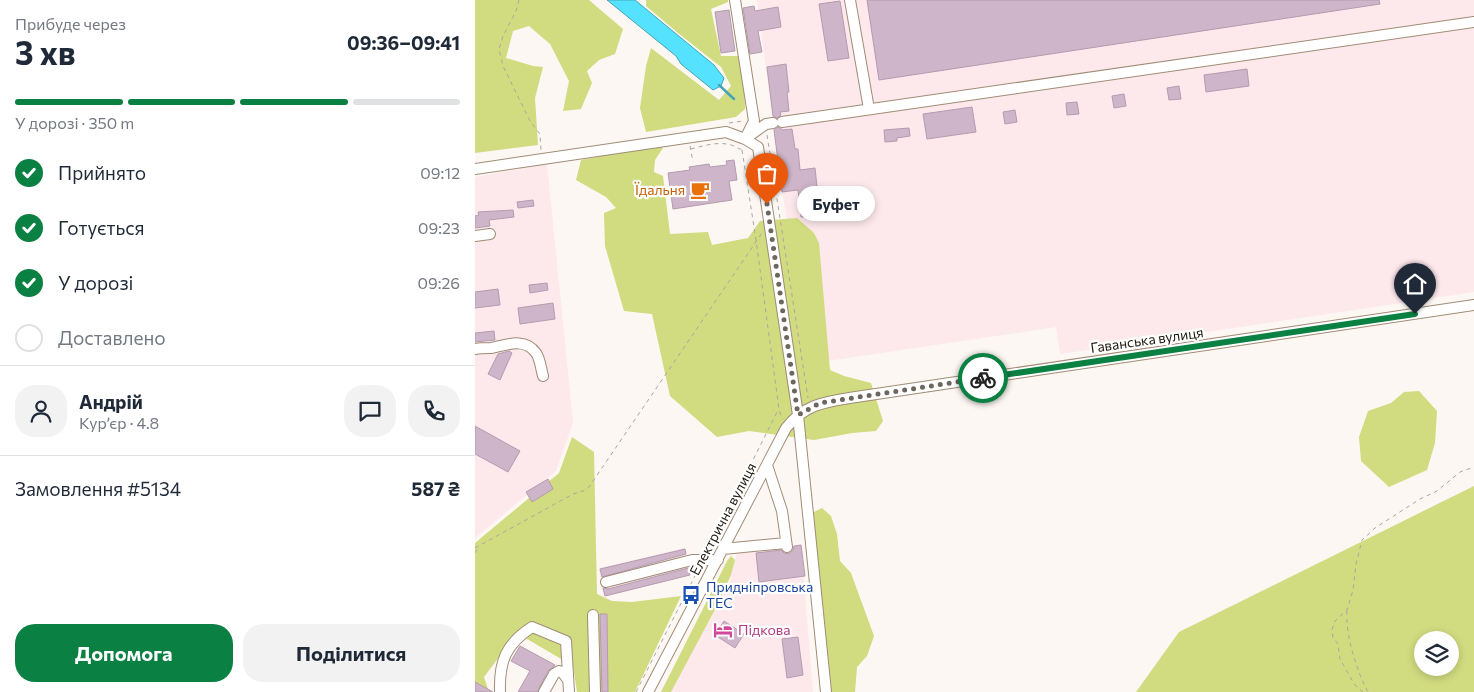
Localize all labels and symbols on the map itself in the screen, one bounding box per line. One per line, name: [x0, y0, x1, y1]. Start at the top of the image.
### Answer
pin: [746, 153, 788, 204]
cafe icon: Їдальня: [689, 179, 711, 201]
place label: Їдальня: [634, 181, 685, 198]
callout: Буфет: [797, 186, 875, 222]
pin: [1394, 263, 1436, 314]
street label: Гаванська вулиця: [1089, 323, 1205, 356]
courier: [958, 353, 1008, 403]
street label: Електрична вулиця: [686, 460, 759, 578]
place label: Придніпровська ТЕС: [706, 578, 813, 611]
bus stop icon: Придніпровська ТЕС: [680, 584, 702, 606]
hotel icon: Підкова: [712, 619, 734, 641]
place label: Підкова: [738, 621, 790, 638]

